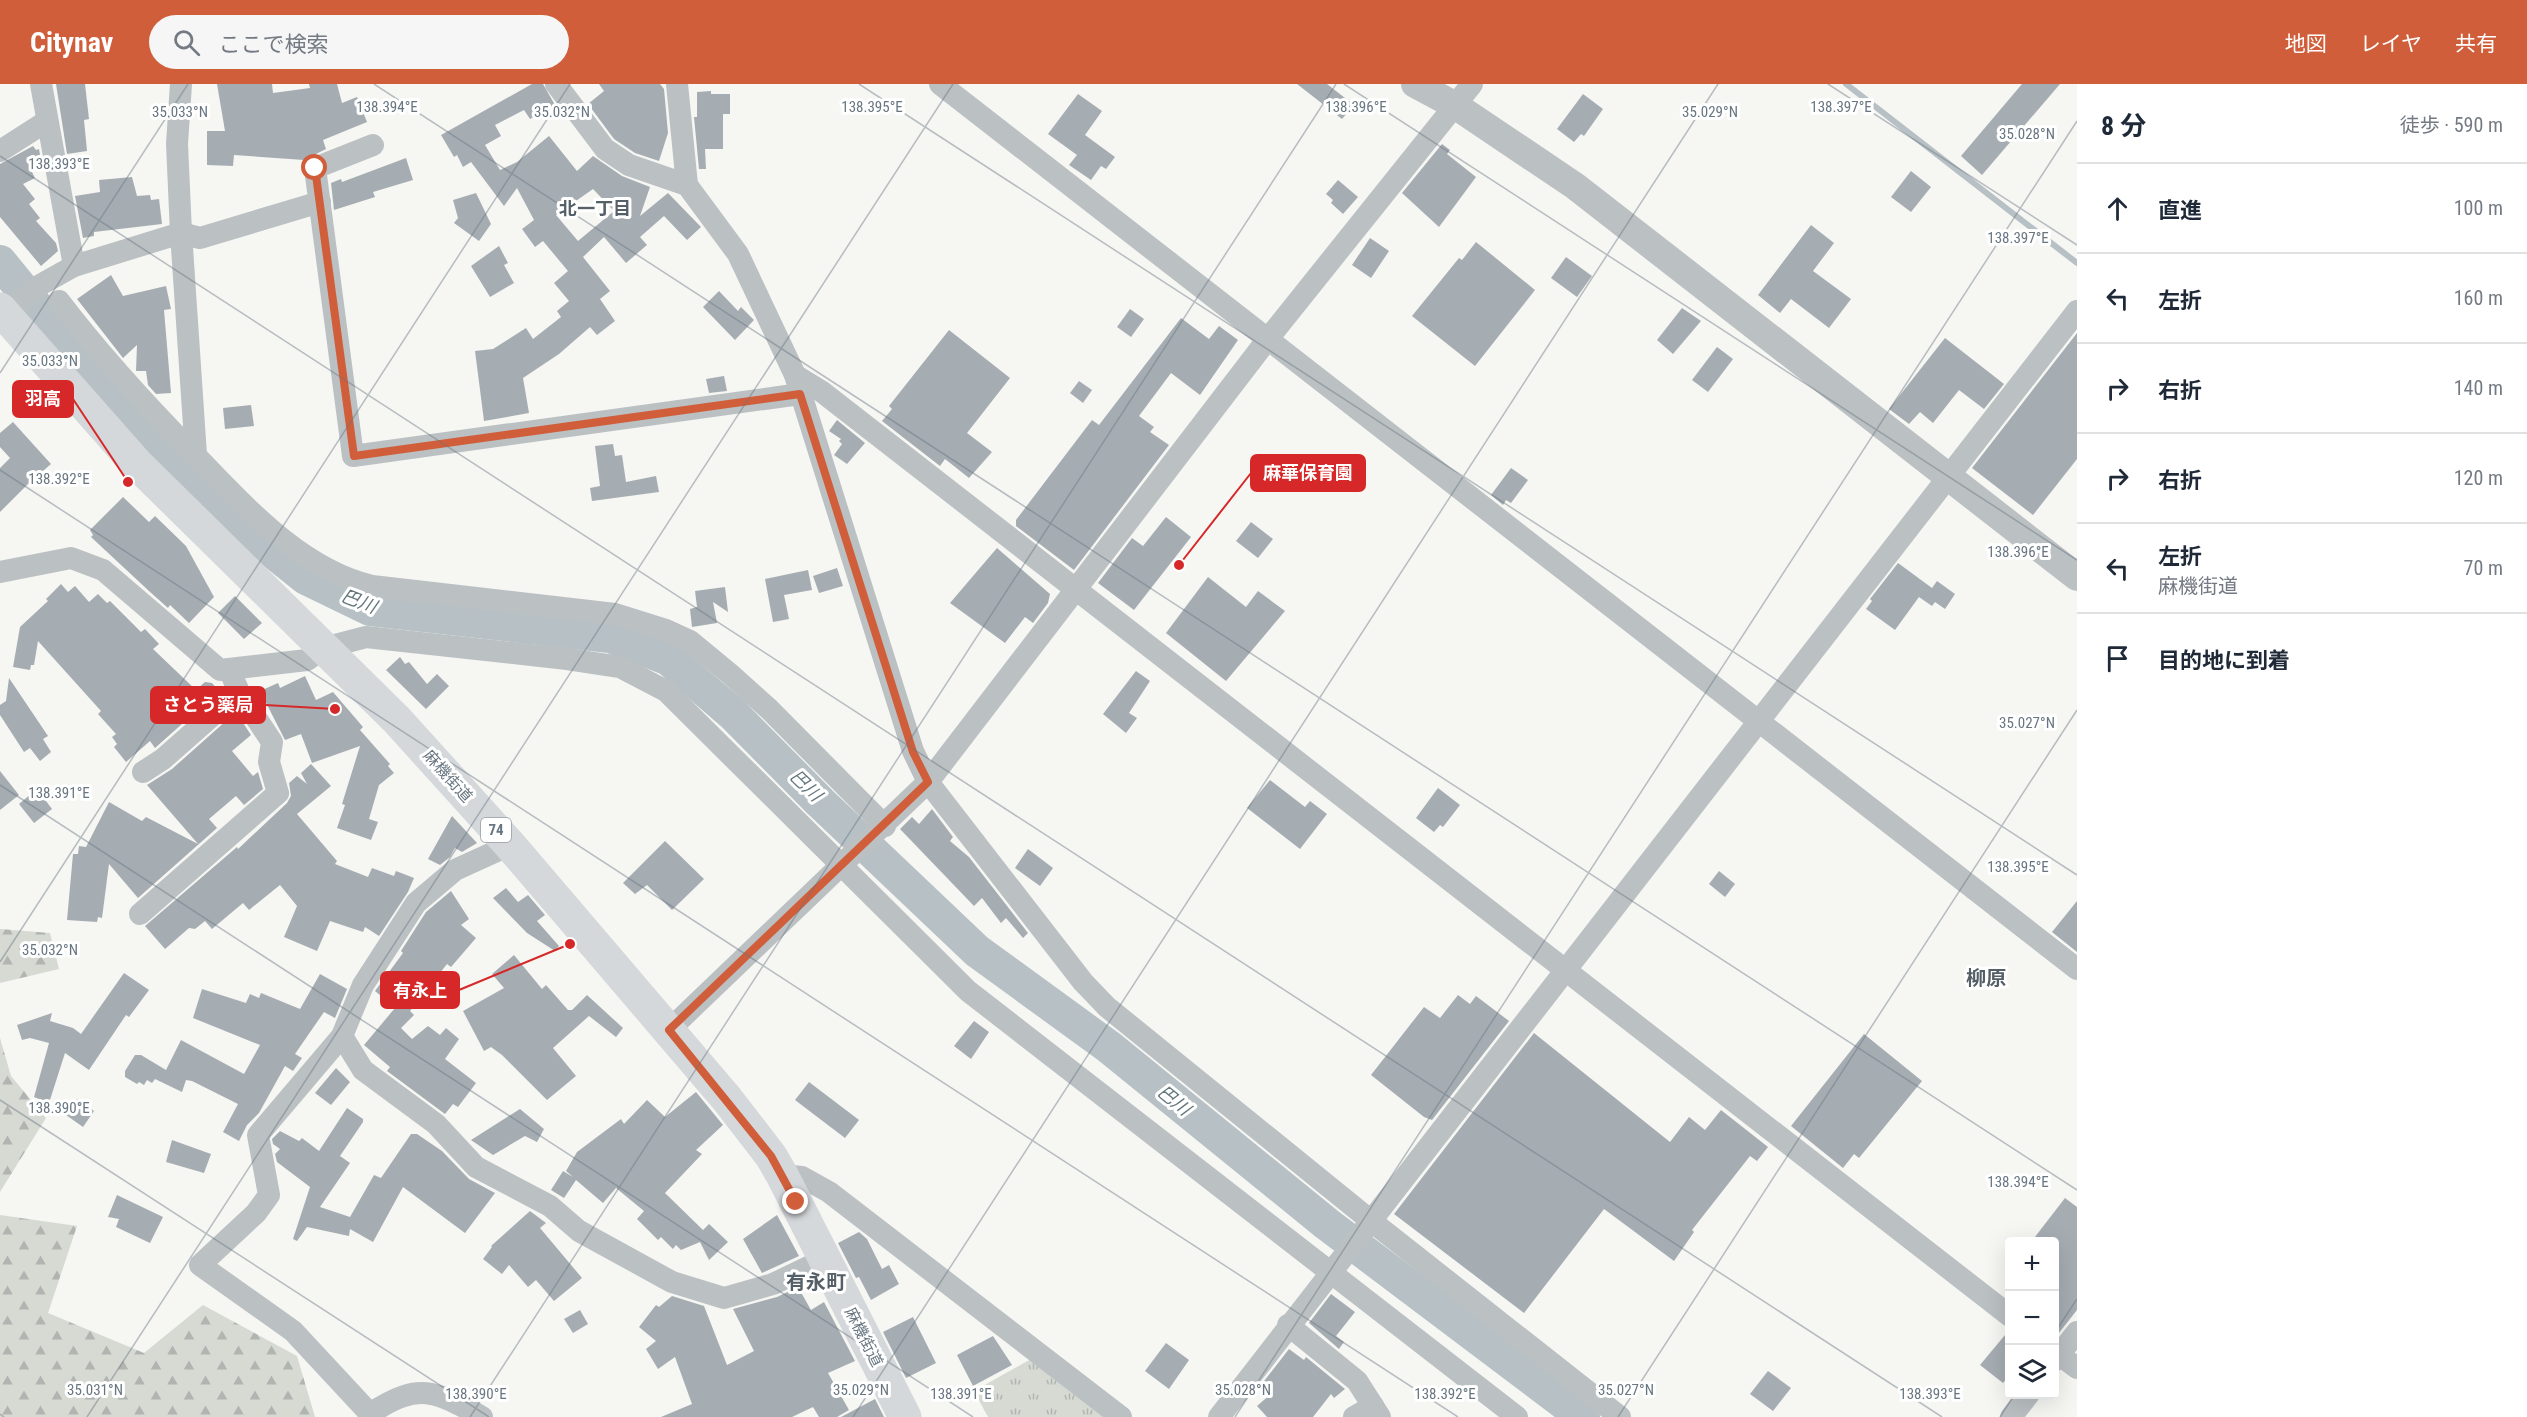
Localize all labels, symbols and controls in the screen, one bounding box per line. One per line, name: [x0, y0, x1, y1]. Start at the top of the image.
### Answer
search box: [149, 15, 569, 69]
text: Citynav: [30, 26, 113, 59]
icon: search: [170, 26, 203, 59]
text: ここで検索: [218, 32, 328, 57]
text: 地図: [2285, 32, 2327, 56]
text: レイヤ: [2360, 32, 2422, 56]
text: 共有: [2455, 32, 2497, 56]
text: 138.394°E: [356, 98, 418, 116]
text: 138.395°E: [841, 98, 903, 116]
text: 138.396°E: [1325, 98, 1387, 116]
text: 138.397°E: [1810, 98, 1872, 116]
text: 35.033°N: [152, 103, 208, 121]
text: 35.032°N: [534, 103, 590, 121]
text: 35.029°N: [1682, 103, 1738, 121]
text: 8 分: [2101, 111, 2146, 141]
text: 徒歩 · 590 m: [2400, 113, 2503, 137]
text: 35.028°N: [1999, 125, 2055, 143]
route start: [301, 154, 327, 180]
text: 138.393°E: [28, 155, 90, 173]
icon: ahead: [2101, 192, 2134, 225]
text: 100 m: [2454, 196, 2503, 220]
district label: 北一丁目: [559, 198, 631, 219]
text: 直進: [2158, 198, 2202, 223]
text: 138.397°E: [1987, 229, 2049, 247]
icon: left: [2101, 282, 2134, 315]
text: 160 m: [2454, 286, 2503, 310]
text: 左折: [2158, 288, 2202, 313]
text: 35.033°N: [22, 352, 78, 370]
icon: right: [2101, 372, 2134, 405]
text: 140 m: [2454, 376, 2503, 400]
text: 右折: [2158, 378, 2202, 403]
callout: 羽高: [13, 381, 73, 417]
text: 羽高: [25, 388, 61, 409]
callout: 麻華保育園: [1251, 455, 1365, 491]
text: 麻華保育園: [1263, 462, 1353, 483]
icon: right: [2101, 462, 2134, 495]
text: 120 m: [2454, 466, 2503, 490]
text: 右折: [2158, 468, 2202, 493]
text: 138.392°E: [28, 470, 90, 488]
text: 138.396°E: [1987, 543, 2049, 561]
text: 左折: [2158, 544, 2202, 569]
icon: left: [2101, 552, 2134, 585]
text: 70 m: [2464, 556, 2503, 580]
text: 麻機街道: [2158, 574, 2238, 598]
water label: 巴川: [338, 585, 381, 618]
icon: arrive: [2101, 642, 2134, 675]
text: 目的地に到着: [2158, 648, 2290, 673]
callout: さとう薬局: [151, 687, 265, 723]
text: さとう薬局: [163, 694, 253, 715]
text: 35.027°N: [1999, 714, 2055, 732]
street label: 麻機街道: [420, 746, 476, 806]
water label: 巴川: [786, 765, 828, 806]
text: 138.391°E: [28, 784, 90, 802]
road number: 74: [481, 818, 511, 842]
text: 138.395°E: [1987, 858, 2049, 876]
text: 35.032°N: [22, 941, 78, 959]
district label: 柳原: [1966, 966, 2006, 990]
callout: 有永上: [381, 972, 459, 1008]
text: 有永上: [393, 980, 447, 1001]
water label: 巴川: [1153, 1081, 1196, 1121]
text: 138.390°E: [28, 1099, 90, 1117]
text: 138.394°E: [1987, 1173, 2049, 1191]
route end: [782, 1188, 808, 1214]
map controls: [2005, 1237, 2059, 1399]
button: +: [2005, 1237, 2059, 1291]
district label: 有永町: [786, 1270, 846, 1294]
button: −: [2005, 1291, 2059, 1345]
street label: 麻機街道: [841, 1304, 887, 1370]
button: layers: [2005, 1345, 2059, 1399]
text: 35.031°N: [67, 1381, 123, 1399]
text: 35.029°N: [833, 1381, 889, 1399]
text: 35.028°N: [1215, 1381, 1271, 1399]
text: 35.027°N: [1598, 1381, 1654, 1399]
text: 138.390°E: [445, 1385, 507, 1403]
text: 138.391°E: [930, 1385, 992, 1403]
text: 138.392°E: [1414, 1385, 1476, 1403]
text: 138.393°E: [1899, 1385, 1961, 1403]

